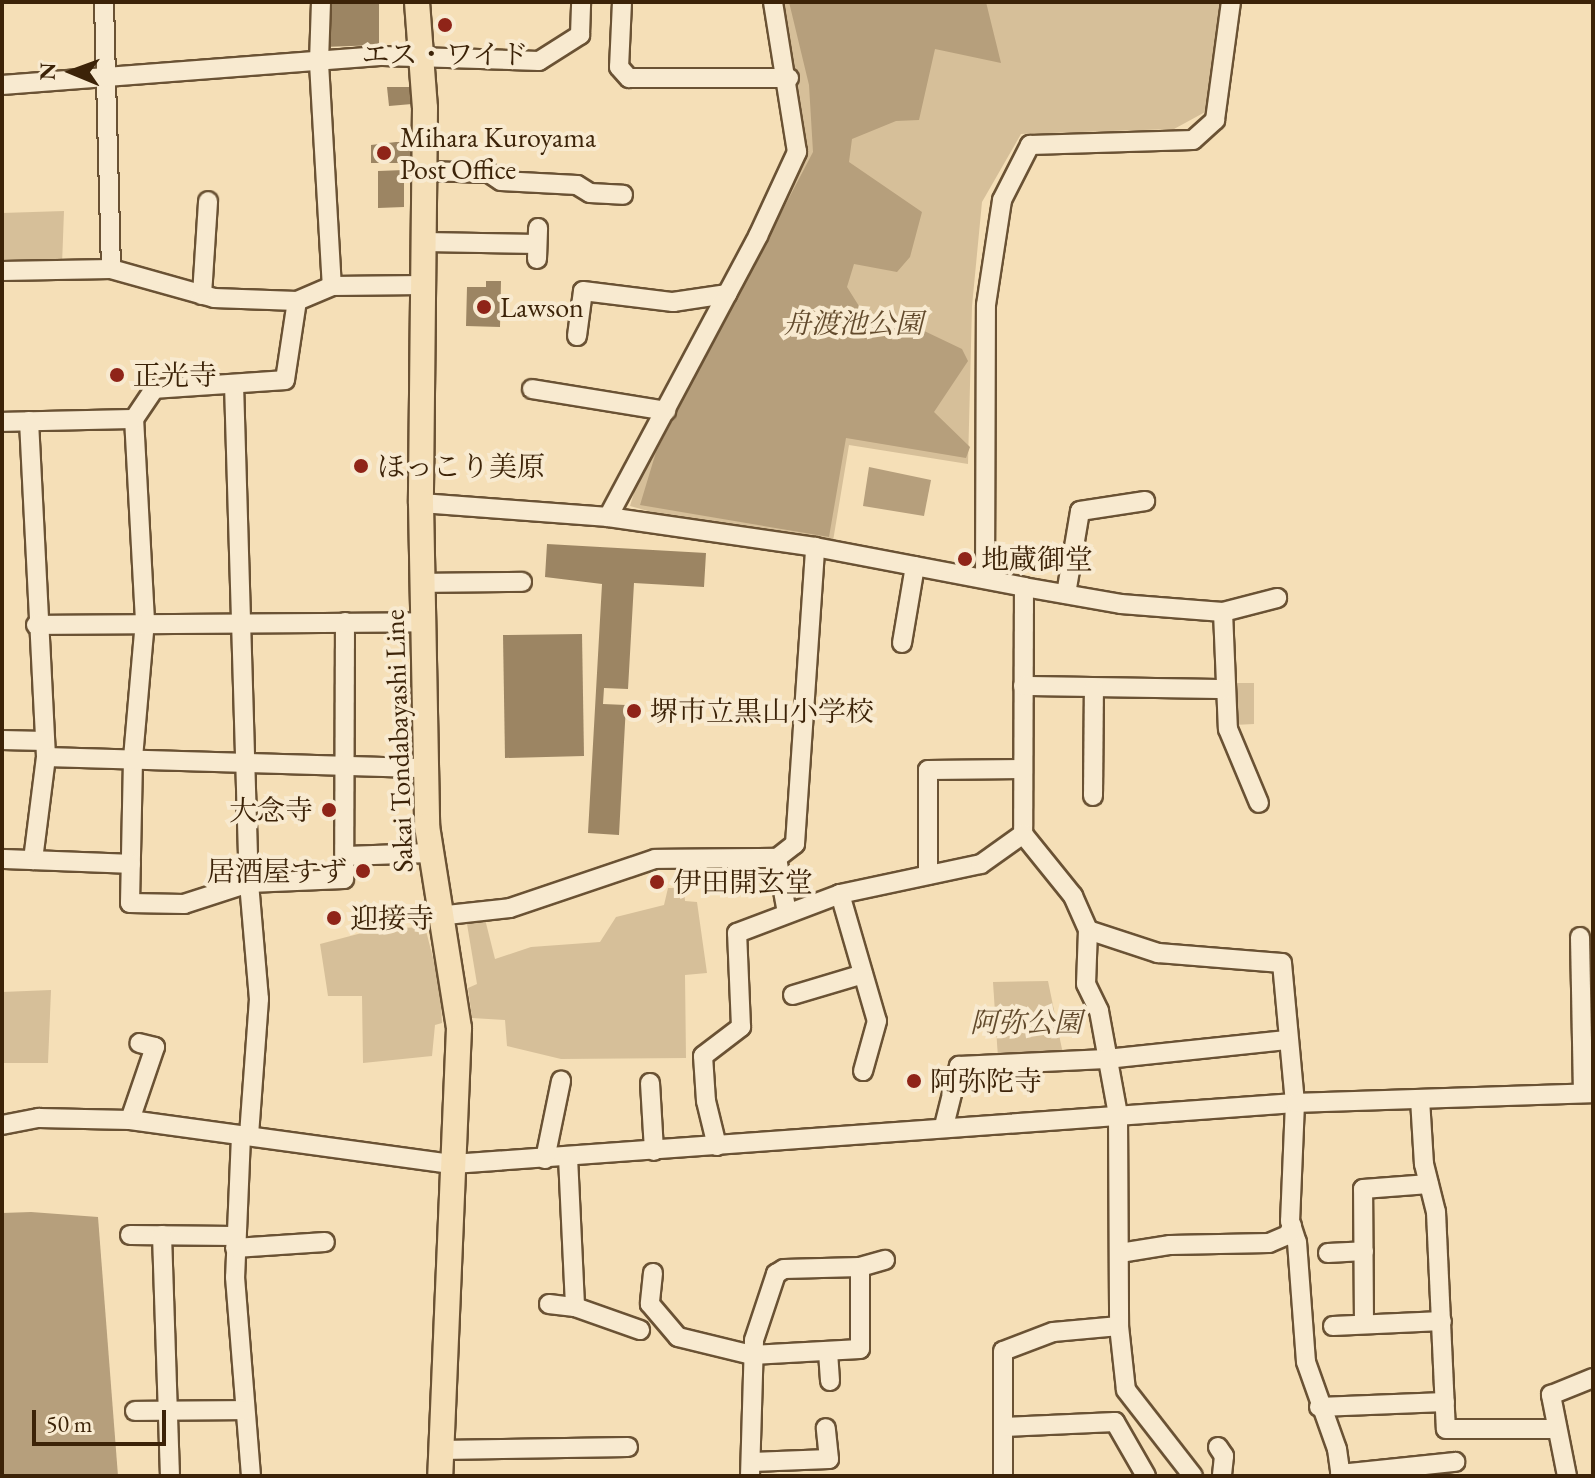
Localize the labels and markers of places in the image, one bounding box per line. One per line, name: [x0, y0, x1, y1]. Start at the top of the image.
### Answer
marker: エス・ワイド: [436, 16, 454, 34]
place label: エス・ワイド: [361, 37, 529, 71]
place label: Mihara Kuroyama Post Office: [400, 120, 596, 186]
marker: Mihara Kuroyama Post Office: [375, 144, 393, 162]
place label: Lawson: [500, 290, 584, 324]
marker: Lawson: [475, 298, 493, 316]
place label: 正光寺: [133, 358, 217, 392]
marker: 正光寺: [108, 366, 126, 384]
place label: ほっこり美原: [377, 449, 545, 483]
marker: ほっこり美原: [352, 457, 370, 475]
place label: 地蔵御堂: [981, 542, 1093, 576]
marker: 地蔵御堂: [956, 550, 974, 568]
place label: 堺市立黒山小学校: [650, 694, 874, 728]
marker: 堺市立黒山小学校: [625, 702, 643, 720]
place label: 大念寺: [229, 793, 313, 827]
marker: 大念寺: [320, 801, 338, 819]
place label: 居酒屋すず: [207, 854, 347, 888]
marker: 居酒屋すず: [354, 862, 372, 880]
place label: 伊田開玄堂: [673, 865, 813, 899]
marker: 伊田開玄堂: [648, 873, 666, 891]
place label: 迎接寺: [350, 901, 434, 935]
marker: 迎接寺: [325, 909, 343, 927]
place label: 阿弥陀寺: [930, 1064, 1042, 1098]
marker: 阿弥陀寺: [905, 1072, 923, 1090]

